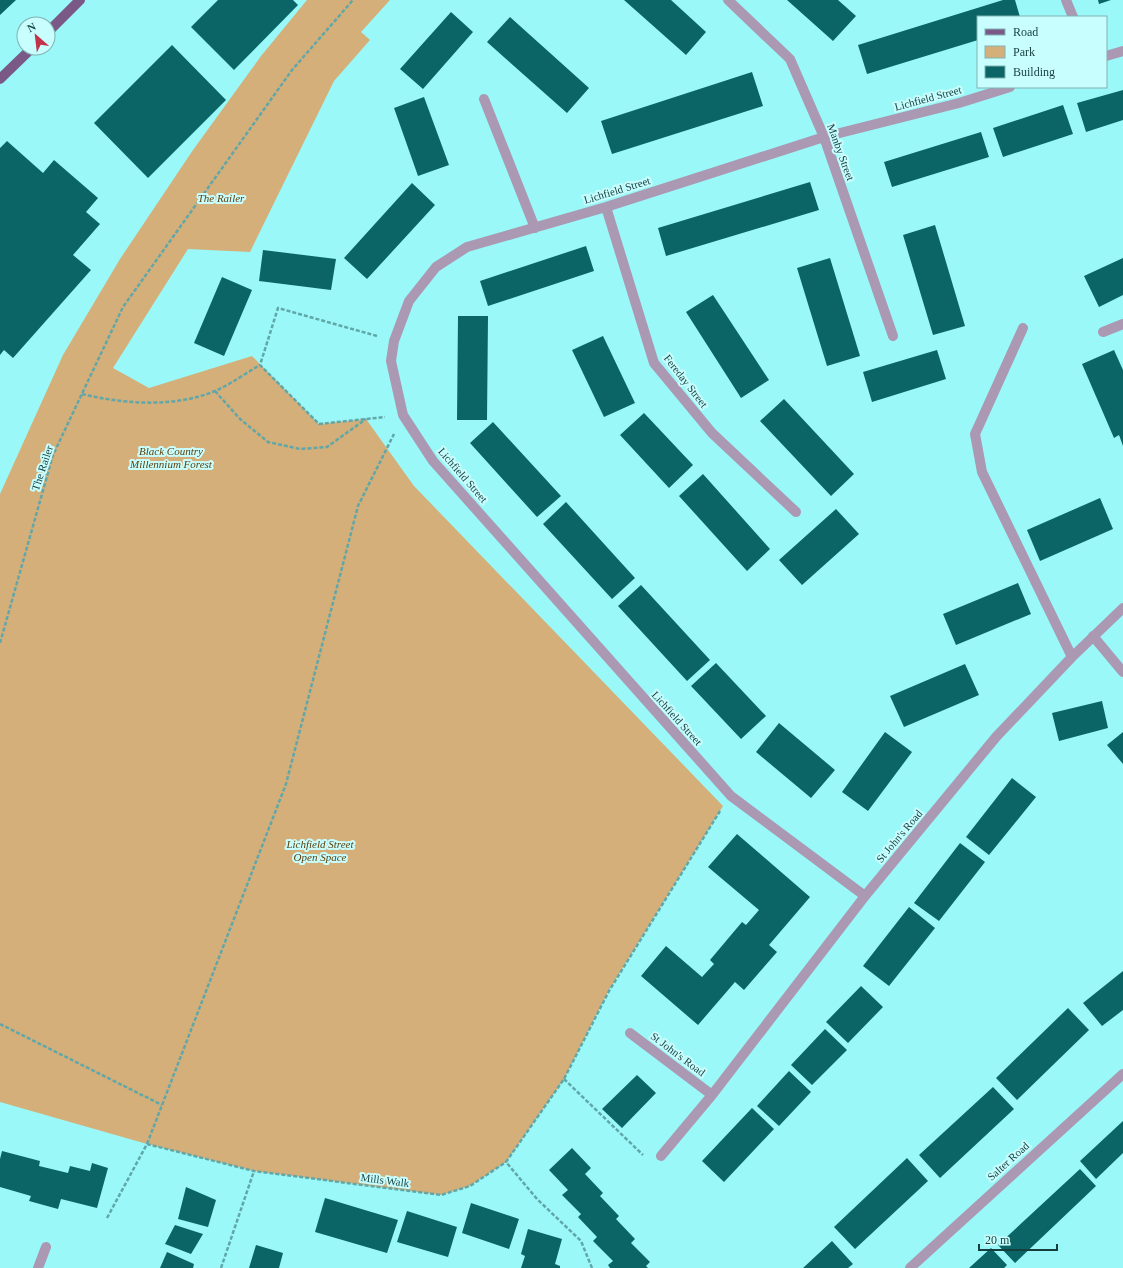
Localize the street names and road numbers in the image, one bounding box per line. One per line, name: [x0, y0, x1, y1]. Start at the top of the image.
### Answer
street label: Lichfield Street: [893, 83, 963, 113]
street label: Manby Street: [825, 122, 857, 182]
street label: Lichfield Street: [582, 174, 652, 206]
street label: Fereday Street: [662, 352, 710, 410]
street label: The Railer: [29, 444, 55, 492]
street label: Lichfield Street: [436, 445, 490, 505]
street label: Lichfield Street: [650, 688, 704, 748]
street label: St John's Road: [874, 807, 925, 865]
street label: St John's Road: [648, 1030, 708, 1079]
street label: Salter Road: [985, 1139, 1032, 1183]
street label: Mills Walk: [360, 1171, 410, 1189]

